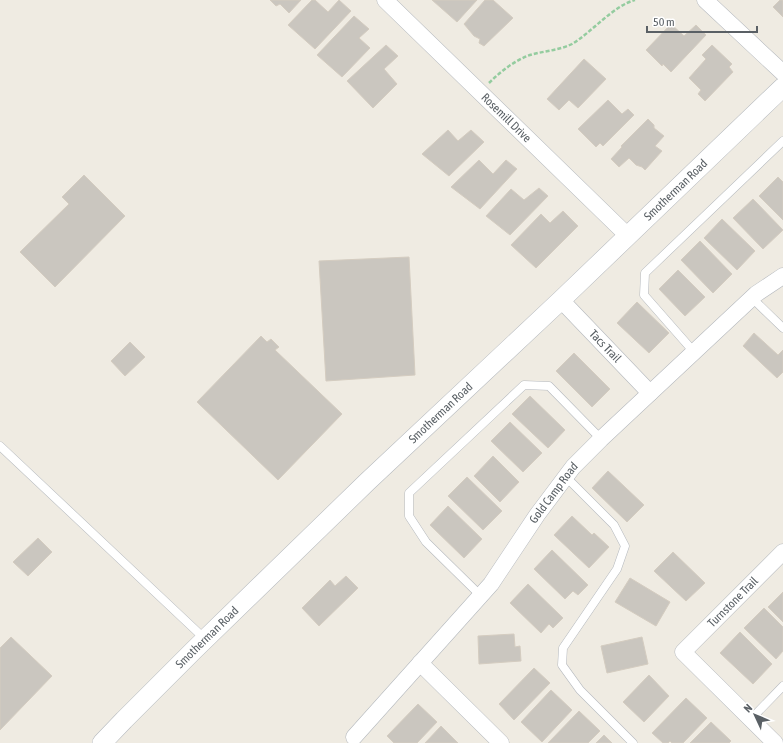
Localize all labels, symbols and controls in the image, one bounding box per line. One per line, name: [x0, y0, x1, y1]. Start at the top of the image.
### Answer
scale bar: [647, 8, 757, 34]
text: 50 m: [653, 15, 675, 29]
street label: Rosemill Drive: [478, 90, 534, 145]
street label: Smotherman Road: [641, 156, 710, 223]
street label: Tacs Trail: [586, 327, 625, 366]
street label: Smotherman Road: [406, 380, 475, 446]
street label: Gold Camp Road: [526, 459, 581, 526]
street label: Turnstone Trail: [705, 573, 762, 630]
street label: Smotherman Road: [173, 604, 241, 671]
north arrow: [735, 695, 775, 735]
text: N: [741, 702, 754, 715]

